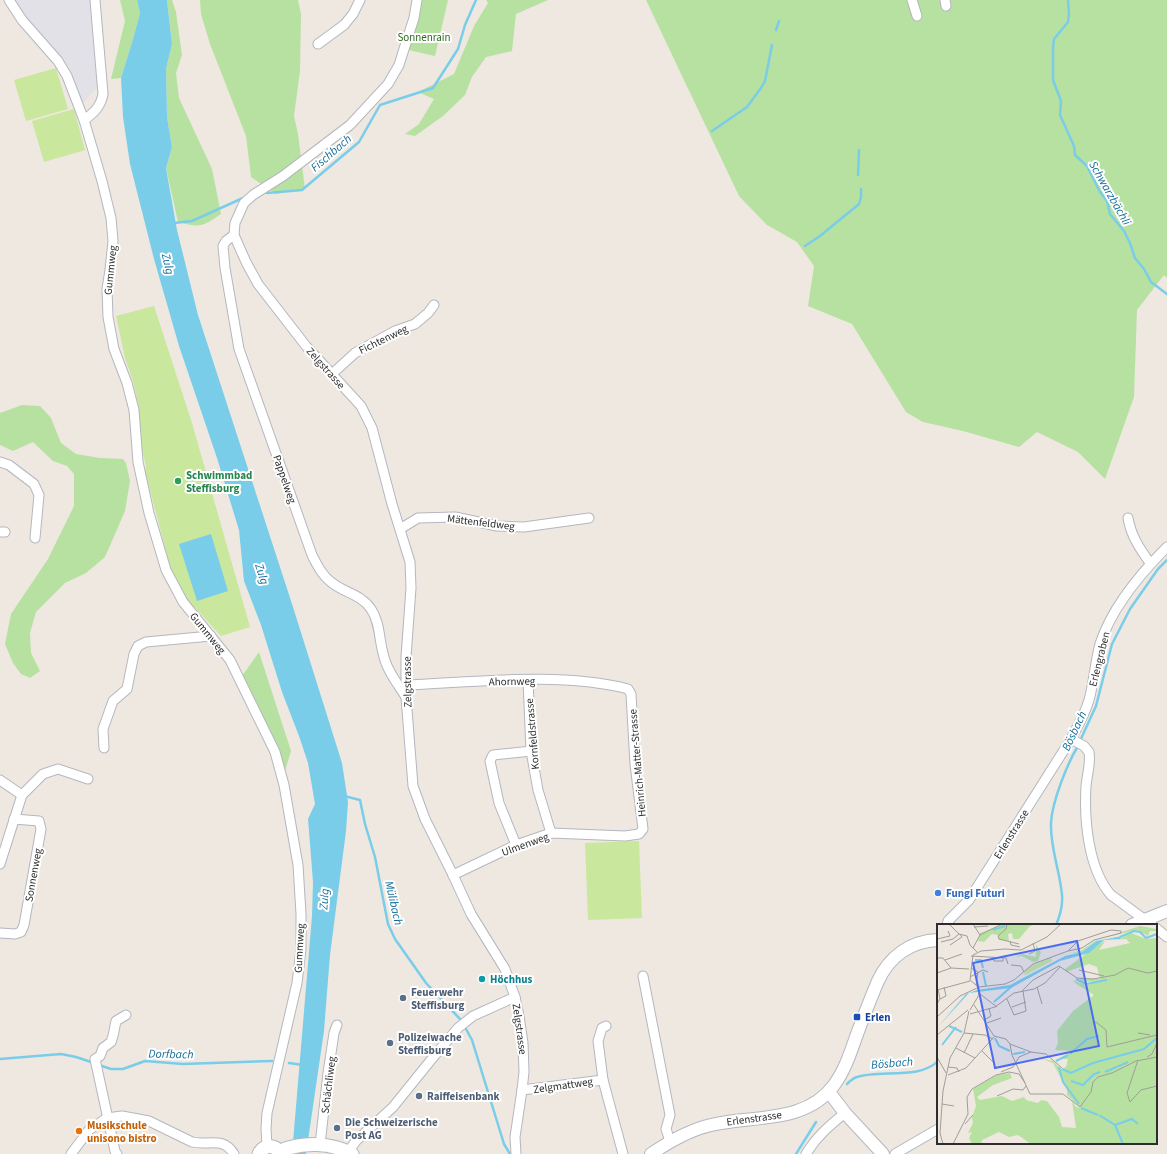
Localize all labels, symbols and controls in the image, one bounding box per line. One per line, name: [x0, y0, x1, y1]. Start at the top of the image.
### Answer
park label: Sonnenrain: [397, 30, 451, 45]
water label: Fischbach: [307, 131, 355, 176]
water label: Schwarzbächli: [1084, 158, 1135, 229]
street label: Gummweg: [100, 244, 121, 296]
water label: Zulg: [157, 251, 178, 276]
street label: Fichtenweg: [356, 321, 411, 358]
street label: Zelgstrasse: [303, 344, 349, 393]
street label: Pappelweg: [269, 453, 300, 506]
place label: Schwimmbad Steffisburg: [186, 468, 252, 496]
marker: Schwimmbad Steffisburg: [173, 476, 183, 486]
street label: Mättenfeldweg: [446, 511, 516, 534]
water label: Zulg: [250, 560, 273, 587]
street label: Gummweg: [186, 609, 229, 658]
street label: Erlengraben: [1085, 630, 1114, 688]
street label: Zelgstrasse: [400, 656, 415, 708]
street label: Ahornweg: [489, 674, 536, 689]
street label: Kornfeldstrasse: [522, 697, 543, 770]
street label: Heinrich-Matter-Strasse: [625, 708, 650, 817]
water label: Bösbach: [1058, 709, 1091, 754]
street label: Erlenstrasse: [990, 806, 1033, 862]
street label: Ulmenweg: [499, 829, 551, 860]
street label: Sonnenweg: [21, 847, 46, 903]
water label: Mülibach: [380, 879, 407, 927]
place label: Fungi Futuri: [946, 886, 1005, 901]
water label: Zulg: [315, 888, 334, 911]
marker: Fungi Futuri: [933, 888, 943, 898]
street label: Gummweg: [291, 922, 308, 973]
inset map: [937, 924, 1157, 1144]
place label: Höchhus: [490, 972, 532, 987]
marker: Höchhus: [477, 974, 487, 984]
place label: Feuerwehr Steffisburg: [411, 985, 464, 1013]
marker: Feuerwehr Steffisburg: [398, 993, 408, 1003]
street label: Zelgstrasse: [509, 1003, 531, 1056]
place label: Erlen: [865, 1010, 891, 1025]
marker: Erlen: [852, 1012, 862, 1022]
place label: Polizeiwache Steffisburg: [398, 1030, 462, 1058]
marker: Polizeiwache Steffisburg: [385, 1038, 395, 1048]
water label: Dorfbach: [148, 1046, 194, 1063]
water label: Bösbach: [870, 1053, 914, 1074]
street label: Schächliweg: [318, 1055, 340, 1115]
street label: Zelgmattweg: [532, 1074, 594, 1097]
place label: Raiffeisenbank: [427, 1089, 500, 1104]
marker: Raiffeisenbank: [414, 1091, 424, 1101]
street label: Erlenstrasse: [725, 1107, 783, 1130]
place label: Die Schweizerische Post AG: [345, 1115, 438, 1143]
place label: Musikschule unisono bistro: [87, 1118, 157, 1146]
marker: Die Schweizerische Post AG: [332, 1123, 342, 1133]
marker: Musikschule unisono bistro: [74, 1126, 84, 1136]

